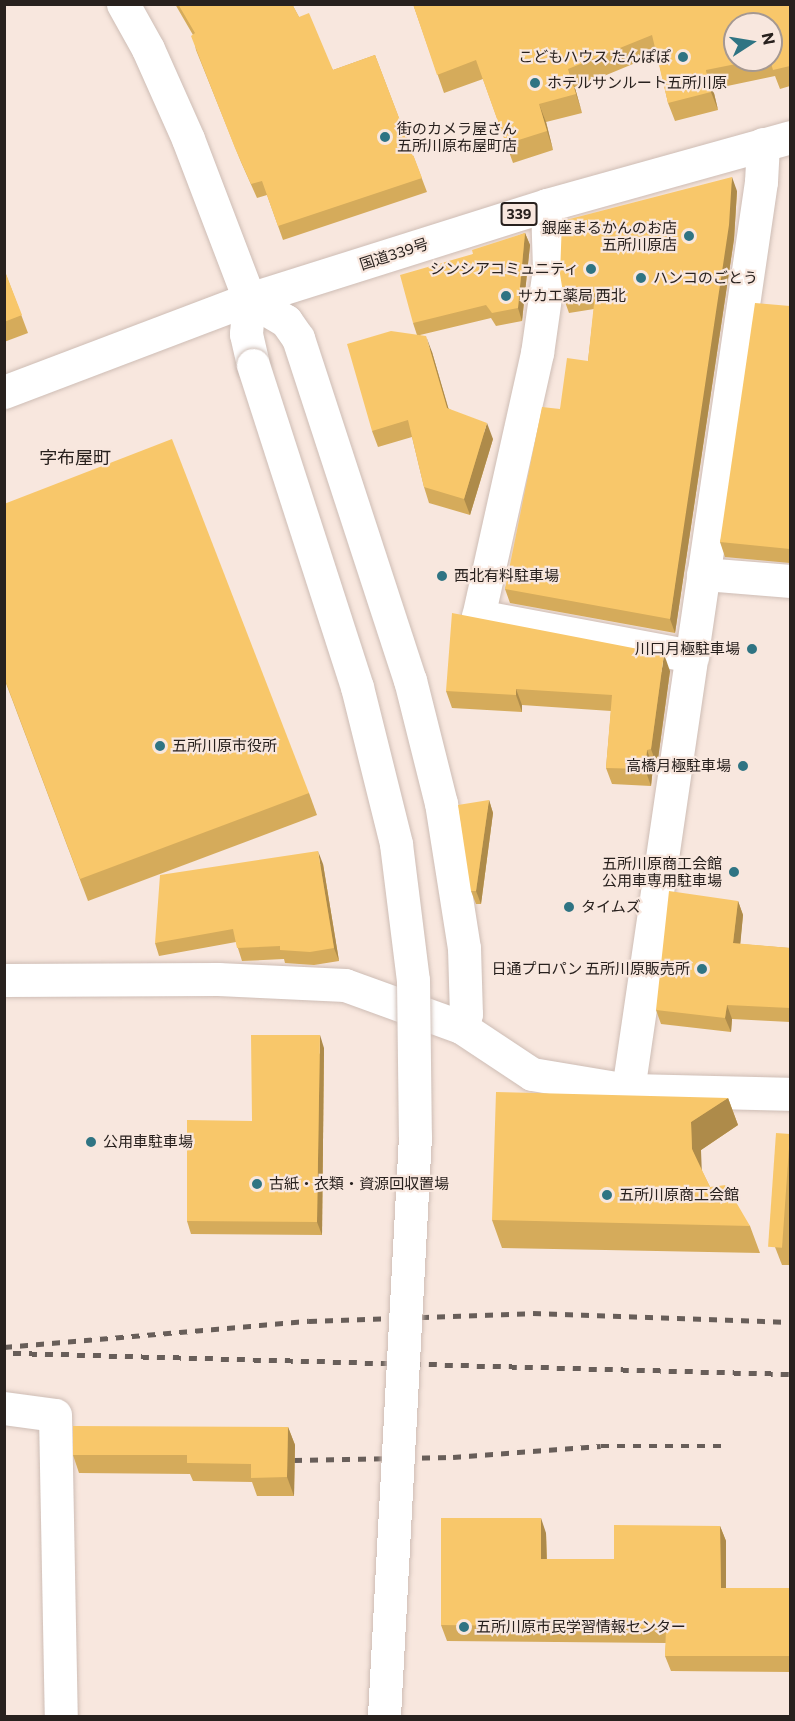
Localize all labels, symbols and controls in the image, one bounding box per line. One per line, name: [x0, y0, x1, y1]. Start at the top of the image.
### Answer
north arrow: [723, 12, 783, 72]
text: N: [759, 31, 780, 46]
place label: こどもハウス たんぽぽ: [518, 48, 671, 66]
marker: こどもハウス たんぽぽ: [676, 50, 690, 64]
place label: ホテルサンルート五所川原: [547, 74, 727, 92]
marker: ホテルサンルート五所川原: [528, 76, 542, 90]
place label: 街のカメラ屋さん 五所川原布屋町店: [397, 119, 517, 154]
marker: 街のカメラ屋さん 五所川原布屋町店: [378, 130, 392, 144]
road number: 339: [500, 203, 538, 225]
place label: 銀座まるかんのお店 五所川原店: [542, 218, 677, 253]
marker: 銀座まるかんのお店 五所川原店: [682, 229, 696, 243]
street label: 国道339号: [357, 234, 431, 274]
place label: シンシアコミュニティ: [429, 260, 579, 278]
marker: シンシアコミュニティ: [584, 262, 598, 276]
place label: ハンコのごとう: [653, 269, 758, 287]
marker: ハンコのごとう: [634, 271, 648, 285]
place label: サカエ薬局 西北: [518, 287, 626, 305]
marker: サカエ薬局 西北: [499, 289, 513, 303]
district label: 字布屋町: [39, 446, 111, 468]
place label: 西北有料駐車場: [454, 567, 559, 585]
marker: 西北有料駐車場: [435, 569, 449, 583]
place label: 川口月極駐車場: [635, 640, 740, 658]
marker: 川口月極駐車場: [745, 642, 759, 656]
place label: 五所川原市役所: [172, 737, 277, 755]
marker: 五所川原市役所: [153, 739, 167, 753]
place label: 高橋月極駐車場: [626, 757, 731, 775]
marker: 高橋月極駐車場: [736, 759, 750, 773]
place label: 五所川原商工会館 公用車専用駐車場: [602, 854, 722, 889]
marker: 五所川原商工会館 公用車専用駐車場: [727, 865, 741, 879]
place label: タイムズ: [581, 898, 641, 916]
marker: タイムズ: [562, 900, 576, 914]
place label: 日通プロパン 五所川原販売所: [492, 960, 690, 978]
marker: 日通プロパン 五所川原販売所: [695, 962, 709, 976]
place label: 公用車駐車場: [103, 1133, 193, 1151]
marker: 公用車駐車場: [84, 1135, 98, 1149]
place label: 古紙・衣類・資源回収置場: [269, 1175, 449, 1193]
marker: 古紙・衣類・資源回収置場: [250, 1177, 264, 1191]
place label: 五所川原商工会館: [619, 1186, 739, 1204]
marker: 五所川原商工会館: [600, 1188, 614, 1202]
place label: 五所川原市民学習情報センター: [476, 1618, 686, 1636]
marker: 五所川原市民学習情報センター: [457, 1620, 471, 1634]

